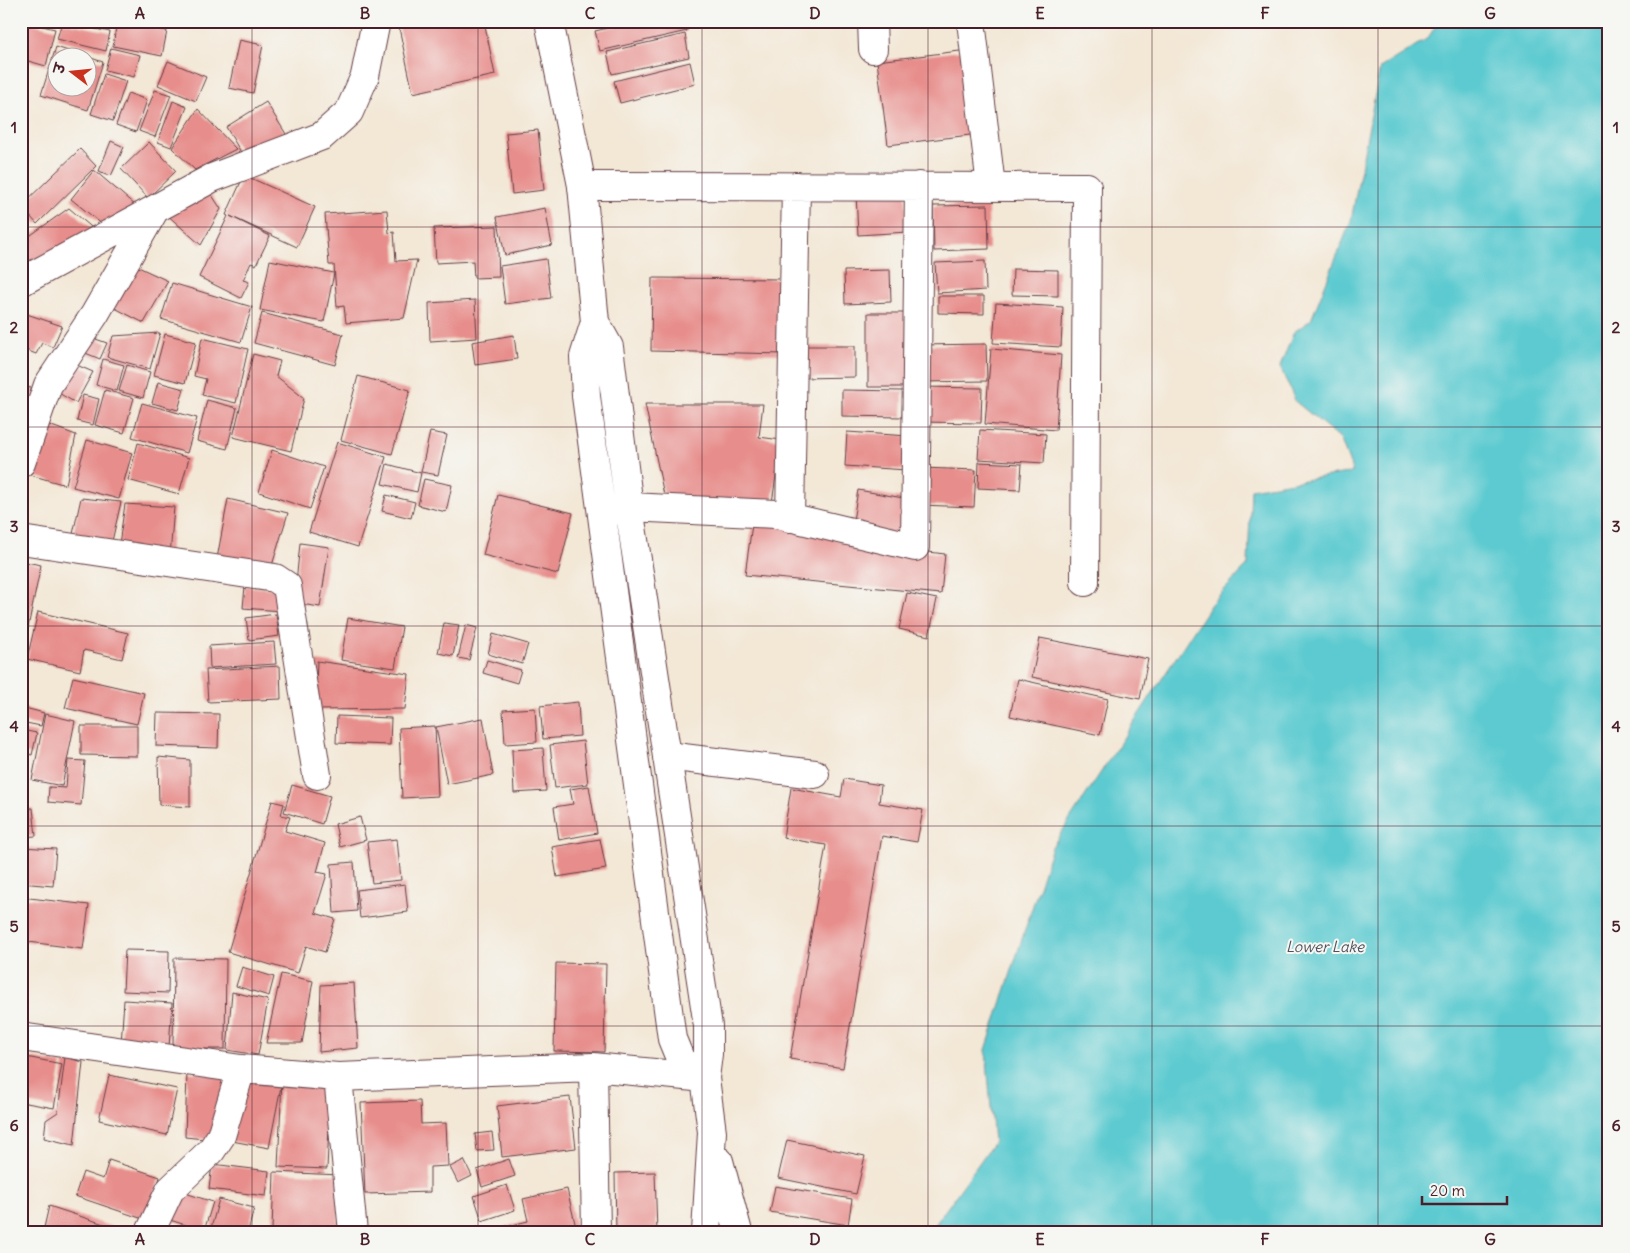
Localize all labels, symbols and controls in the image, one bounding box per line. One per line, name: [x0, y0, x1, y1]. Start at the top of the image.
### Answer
text: A: [135, 3, 145, 23]
text: B: [360, 3, 371, 23]
text: C: [585, 3, 596, 23]
text: D: [809, 3, 821, 23]
text: E: [1035, 3, 1045, 23]
text: F: [1260, 3, 1270, 23]
text: G: [1484, 3, 1496, 23]
north arrow: [48, 48, 98, 98]
text: उ: [49, 60, 70, 77]
text: 1: [11, 117, 17, 137]
text: 1: [1613, 117, 1619, 137]
text: 2: [10, 317, 19, 337]
text: 2: [1612, 317, 1621, 337]
text: 3: [9, 516, 19, 536]
text: 3: [1611, 516, 1621, 536]
text: 4: [9, 716, 19, 736]
text: 4: [1611, 716, 1621, 736]
text: 5: [9, 916, 19, 936]
text: 5: [1611, 916, 1621, 936]
water label: Lower Lake: [1286, 937, 1365, 956]
text: 6: [9, 1115, 19, 1135]
text: 6: [1611, 1115, 1621, 1135]
scale bar: [1422, 1173, 1508, 1205]
text: 20 m: [1430, 1181, 1465, 1200]
text: A: [135, 1229, 145, 1249]
text: B: [360, 1229, 371, 1249]
text: C: [585, 1229, 596, 1249]
text: D: [809, 1229, 821, 1249]
text: E: [1035, 1229, 1045, 1249]
text: F: [1260, 1229, 1270, 1249]
text: G: [1484, 1229, 1496, 1249]

